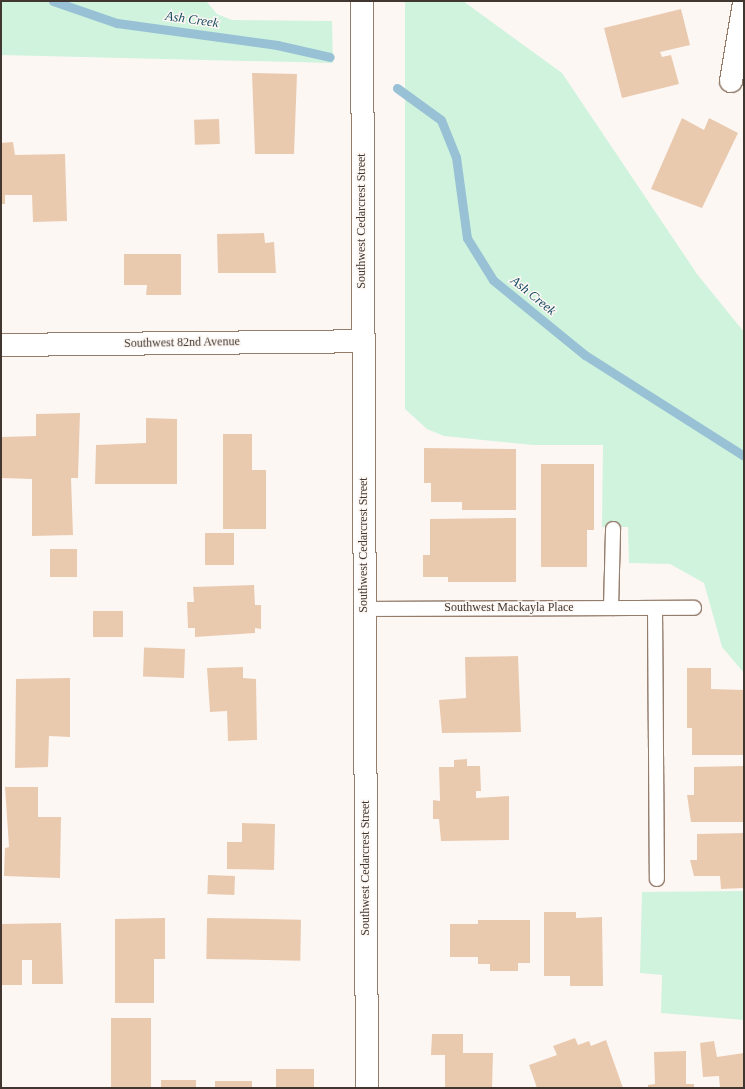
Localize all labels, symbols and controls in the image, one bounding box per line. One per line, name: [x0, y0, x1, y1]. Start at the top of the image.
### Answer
water label: Ash Creek: [165, 9, 219, 31]
street label: Southwest Cedarcrest Street: [355, 153, 369, 289]
water label: Ash Creek: [507, 273, 559, 319]
street label: Southwest 82nd Avenue: [124, 335, 240, 351]
street label: Southwest Cedarcrest Street: [357, 477, 371, 613]
street label: Southwest Mackayla Place: [444, 601, 574, 615]
street label: Southwest Cedarcrest Street: [359, 800, 373, 936]

